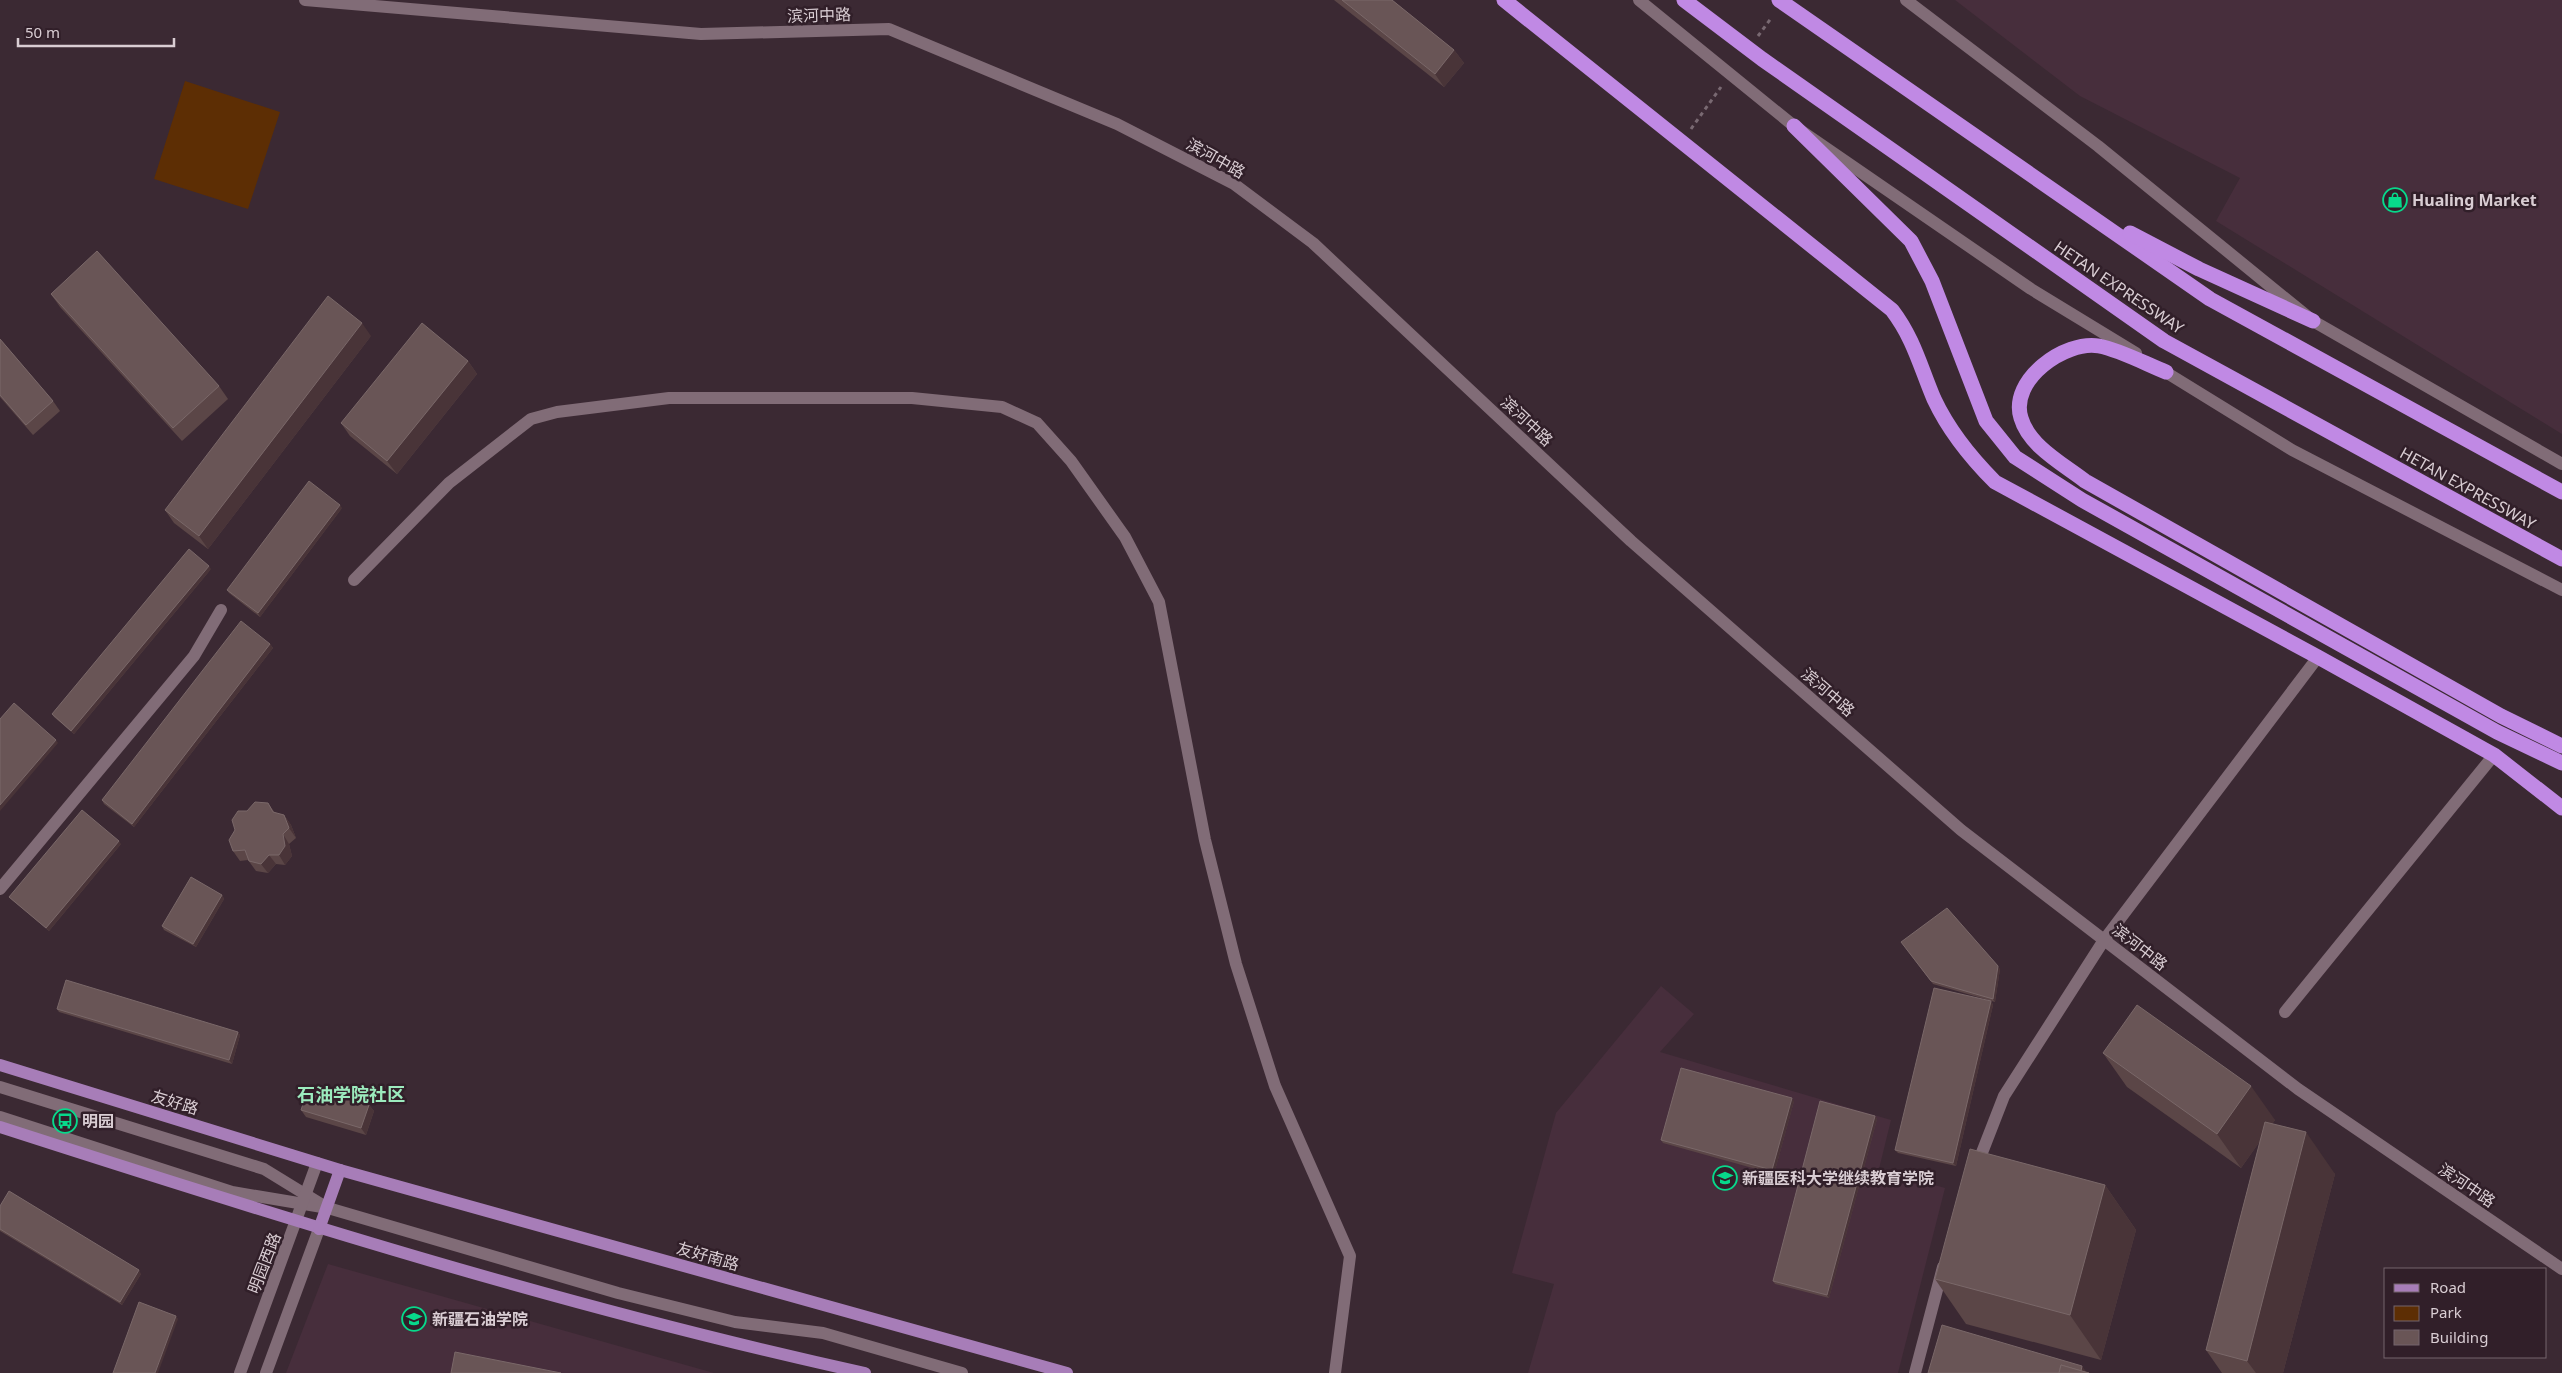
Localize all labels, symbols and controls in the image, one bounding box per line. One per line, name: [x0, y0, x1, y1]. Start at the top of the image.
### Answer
street label: 滨河中路: [787, 3, 851, 27]
scale bar: [18, 15, 174, 47]
text: 50 m: [25, 22, 60, 42]
street label: 滨河中路: [1183, 133, 1249, 183]
shop icon: Hualing Market: [2382, 187, 2408, 213]
place label: Hualing Market: [2412, 189, 2537, 211]
street label: HETAN EXPRESSWAY: [2050, 235, 2189, 339]
street label: 滨河中路: [1496, 391, 1558, 451]
street label: HETAN EXPRESSWAY: [2396, 442, 2541, 535]
street label: 滨河中路: [1797, 663, 1859, 721]
street label: 滨河中路: [2108, 919, 2172, 975]
district label: 石油学院社区: [297, 1082, 405, 1106]
street label: 友好路: [149, 1084, 201, 1120]
bus stop icon: 明园: [52, 1108, 78, 1134]
place label: 明园: [82, 1110, 114, 1132]
street label: 滨河中路: [2434, 1158, 2500, 1212]
school or university icon: 新疆医科大学继续教育学院: [1712, 1165, 1738, 1191]
place label: 新疆医科大学继续教育学院: [1742, 1167, 1934, 1189]
street label: 明园西路: [242, 1229, 286, 1297]
street label: 友好南路: [674, 1237, 742, 1275]
legend: [2384, 1268, 2547, 1358]
text: Road: [2430, 1277, 2466, 1297]
text: Park: [2430, 1302, 2462, 1322]
school or university icon: 新疆石油学院: [401, 1306, 427, 1332]
place label: 新疆石油学院: [432, 1308, 528, 1330]
text: Building: [2430, 1327, 2488, 1347]

